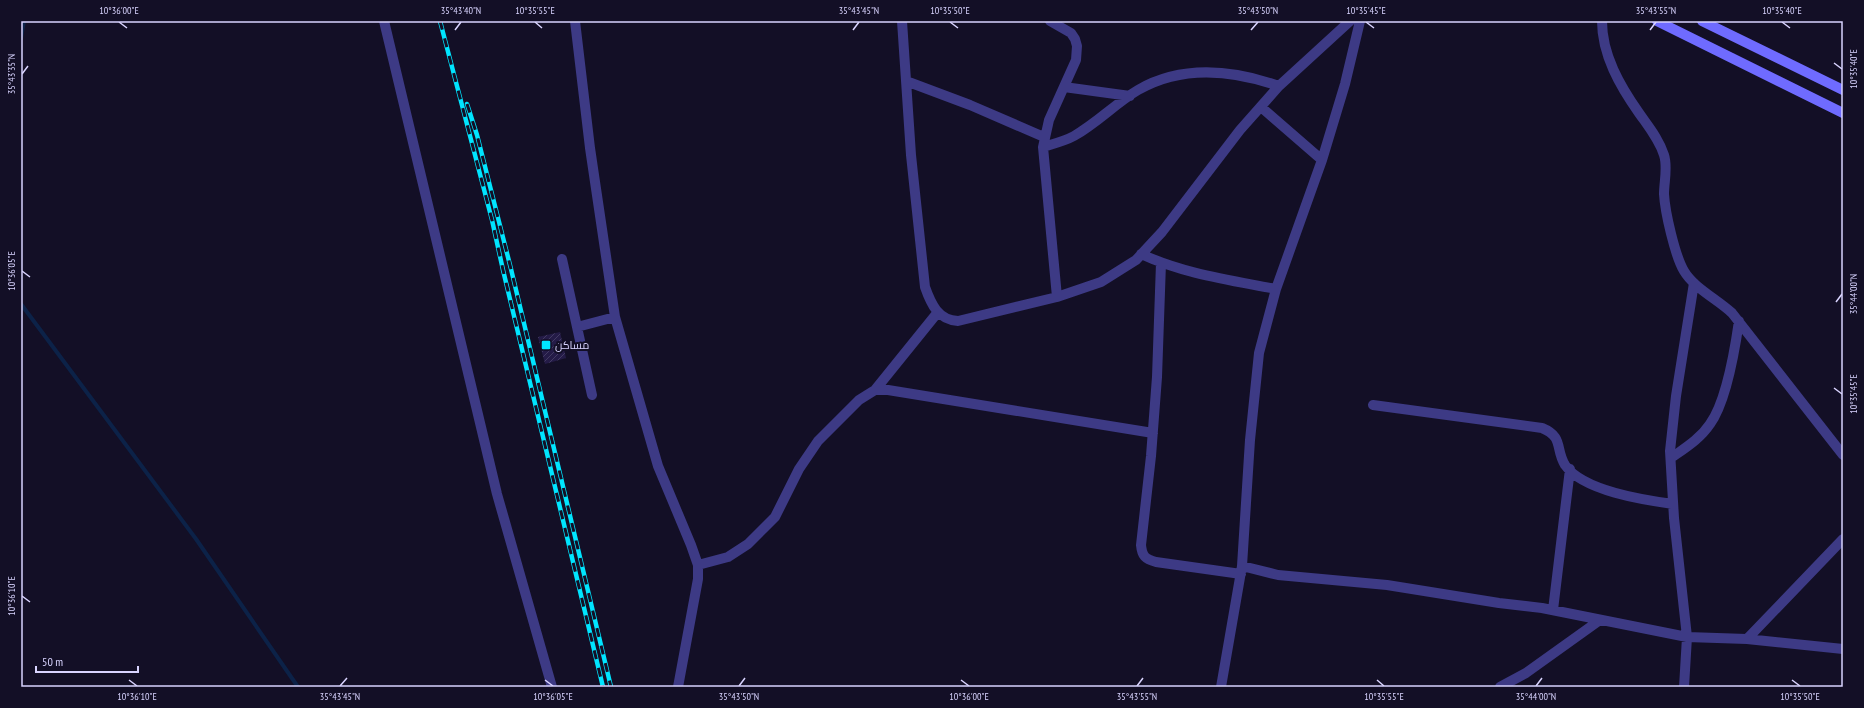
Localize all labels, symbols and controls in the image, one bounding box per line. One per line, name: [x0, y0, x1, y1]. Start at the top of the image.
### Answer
text: 10°36'00"E: [99, 4, 139, 17]
text: 35°43'40"N: [441, 4, 481, 17]
text: 10°35'55"E: [515, 4, 555, 17]
text: 35°43'45"N: [839, 4, 879, 17]
text: 10°35'50"E: [930, 4, 970, 17]
text: 35°43'50"N: [1238, 4, 1278, 17]
text: 10°35'45"E: [1346, 4, 1386, 17]
text: 35°43'55"N: [1636, 4, 1676, 17]
text: 10°35'40"E: [1762, 4, 1802, 17]
text: 10°35'40"E: [1847, 49, 1860, 89]
text: 35°43'35"N: [5, 54, 18, 94]
text: 10°36'05"E: [5, 251, 18, 291]
text: 35°44'00"N: [1847, 274, 1860, 314]
place label: مساكن: [555, 338, 589, 352]
marker: مساكن: [540, 339, 552, 351]
text: 10°35'45"E: [1847, 374, 1860, 414]
text: 10°36'10"E: [5, 576, 18, 616]
scale bar: [36, 648, 138, 674]
text: 50 m: [42, 654, 63, 669]
text: 10°36'10"E: [117, 690, 157, 703]
text: 35°43'45"N: [320, 690, 360, 703]
text: 10°36'05"E: [533, 690, 573, 703]
text: 35°43'50"N: [719, 690, 759, 703]
text: 10°36'00"E: [949, 690, 989, 703]
text: 35°43'55"N: [1117, 690, 1157, 703]
text: 10°35'55"E: [1364, 690, 1404, 703]
text: 35°44'00"N: [1516, 690, 1556, 703]
text: 10°35'50"E: [1780, 690, 1820, 703]

